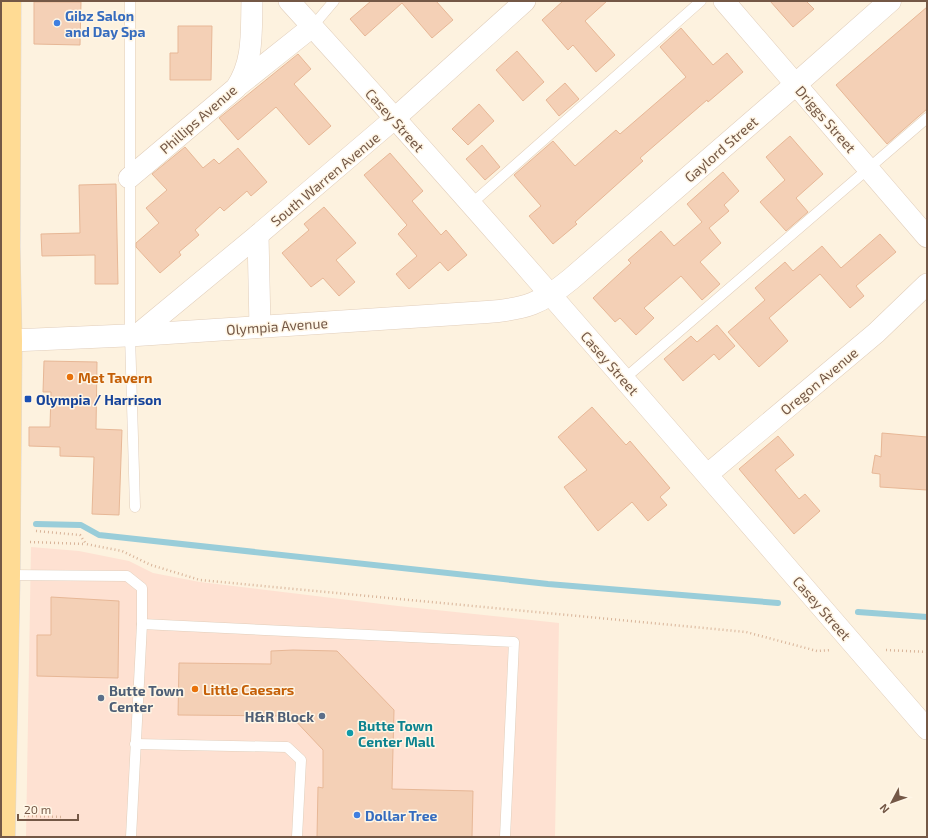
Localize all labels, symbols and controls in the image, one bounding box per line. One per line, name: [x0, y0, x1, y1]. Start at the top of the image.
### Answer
place label: Gibz Salon and Day Spa: [65, 7, 146, 40]
marker: Gibz Salon and Day Spa: [52, 18, 62, 28]
street label: Phillips Avenue: [156, 81, 240, 157]
street label: Driggs Street: [792, 82, 860, 156]
street label: Casey Street: [362, 85, 428, 155]
street label: Gaylord Street: [681, 113, 761, 185]
street label: South Warren Avenue: [267, 128, 383, 230]
street label: Olympia Avenue: [226, 314, 328, 338]
street label: Casey Street: [578, 327, 642, 399]
street label: Oregon Avenue: [777, 344, 861, 418]
place label: Met Tavern: [78, 369, 152, 386]
marker: Met Tavern: [65, 372, 75, 382]
place label: Olympia / Harrison: [36, 391, 162, 408]
marker: Olympia / Harrison: [23, 394, 33, 404]
street label: Casey Street: [790, 572, 854, 644]
place label: Little Caesars: [203, 681, 294, 698]
place label: Butte Town Center: [109, 682, 184, 715]
marker: Little Caesars: [190, 684, 200, 694]
marker: Butte Town Center: [96, 693, 106, 703]
place label: H&R Block: [245, 708, 314, 725]
marker: H&R Block: [317, 711, 327, 721]
place label: Butte Town Center Mall: [358, 717, 435, 750]
marker: Butte Town Center Mall: [345, 728, 355, 738]
north arrow: [872, 782, 912, 822]
scale bar: [18, 796, 78, 822]
text: 20 m: [24, 802, 51, 816]
text: N: [877, 802, 892, 816]
place label: Dollar Tree: [365, 807, 438, 824]
marker: Dollar Tree: [352, 810, 362, 820]

